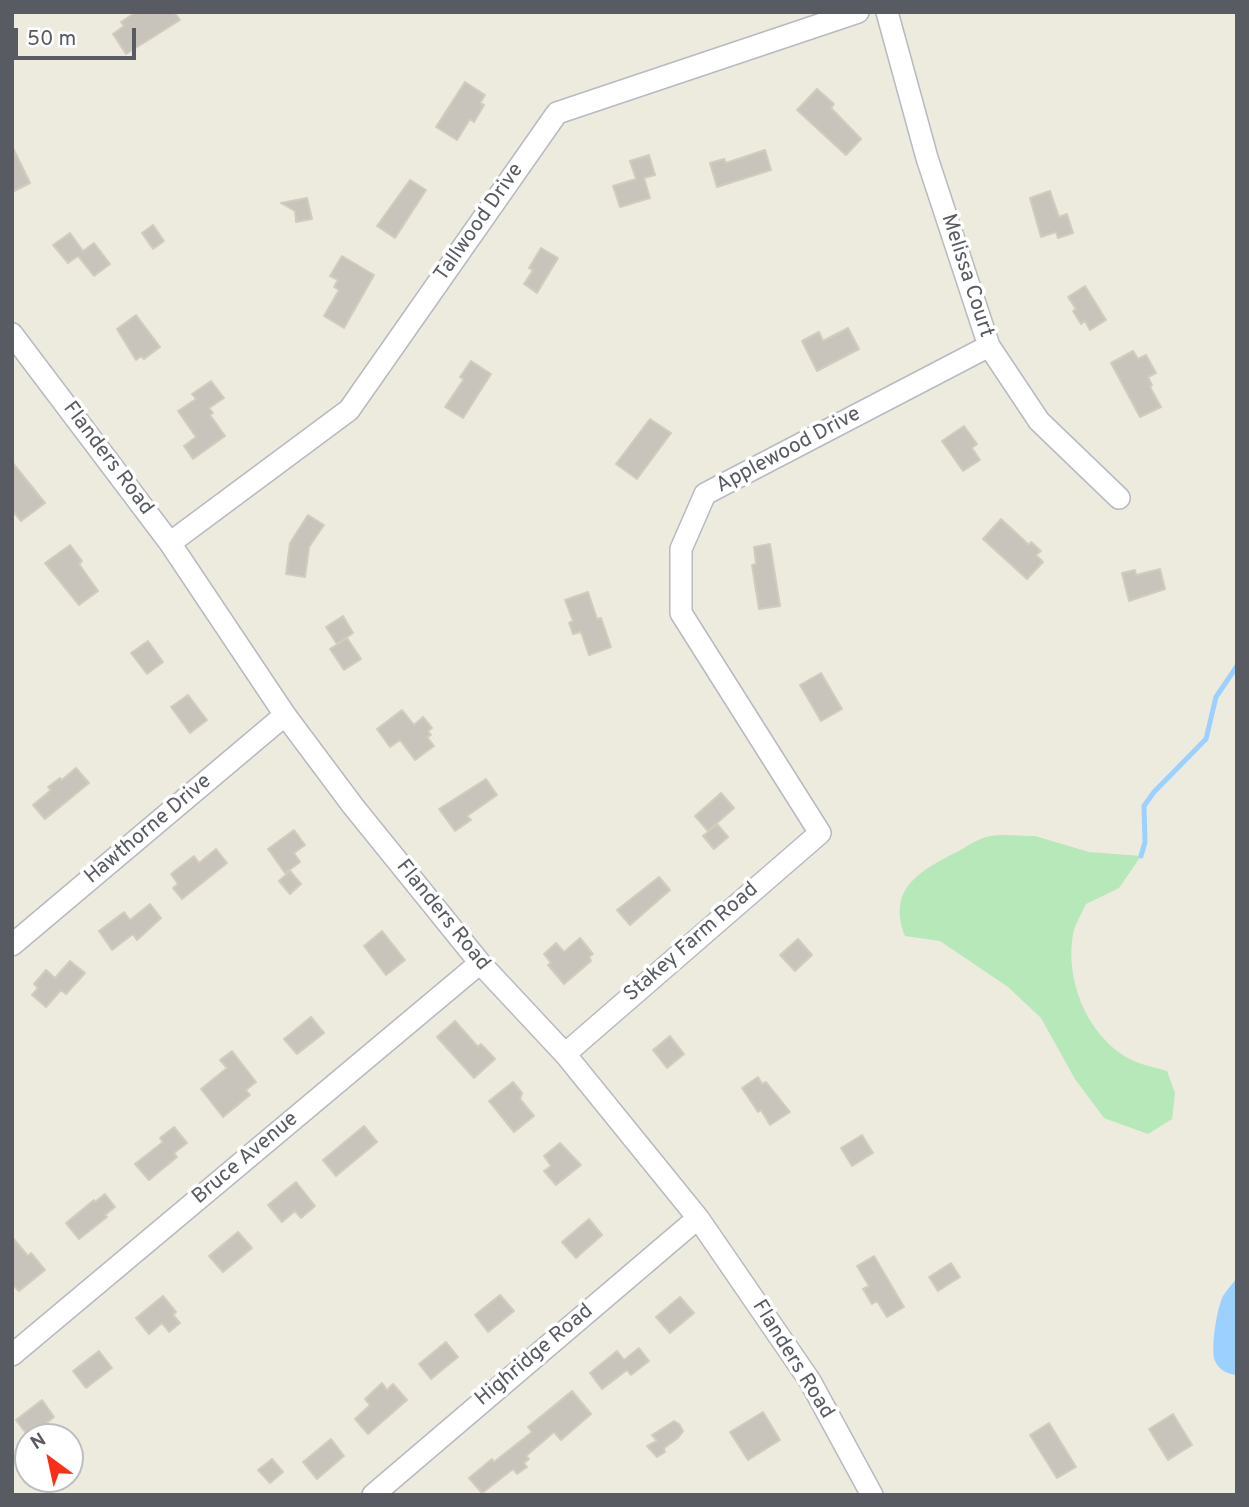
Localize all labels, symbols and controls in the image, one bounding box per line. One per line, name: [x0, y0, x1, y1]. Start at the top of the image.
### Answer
scale bar: [18, 14, 140, 58]
text: 50 m: [27, 26, 76, 53]
street label: Tallwood Drive: [430, 159, 530, 287]
street label: Melissa Court: [934, 211, 998, 341]
street label: Flanders Road: [56, 397, 158, 521]
street label: Applewood Drive: [713, 402, 865, 500]
street label: Hawthorne Drive: [81, 770, 217, 890]
street label: Flanders Road: [390, 855, 494, 977]
street label: Stakey Farm Road: [620, 878, 764, 1008]
street label: Bruce Avenue: [188, 1107, 304, 1211]
street label: Flanders Road: [745, 1296, 839, 1424]
street label: Highridge Road: [471, 1300, 599, 1412]
north arrow: [14, 1423, 84, 1493]
text: N: [26, 1428, 51, 1456]

